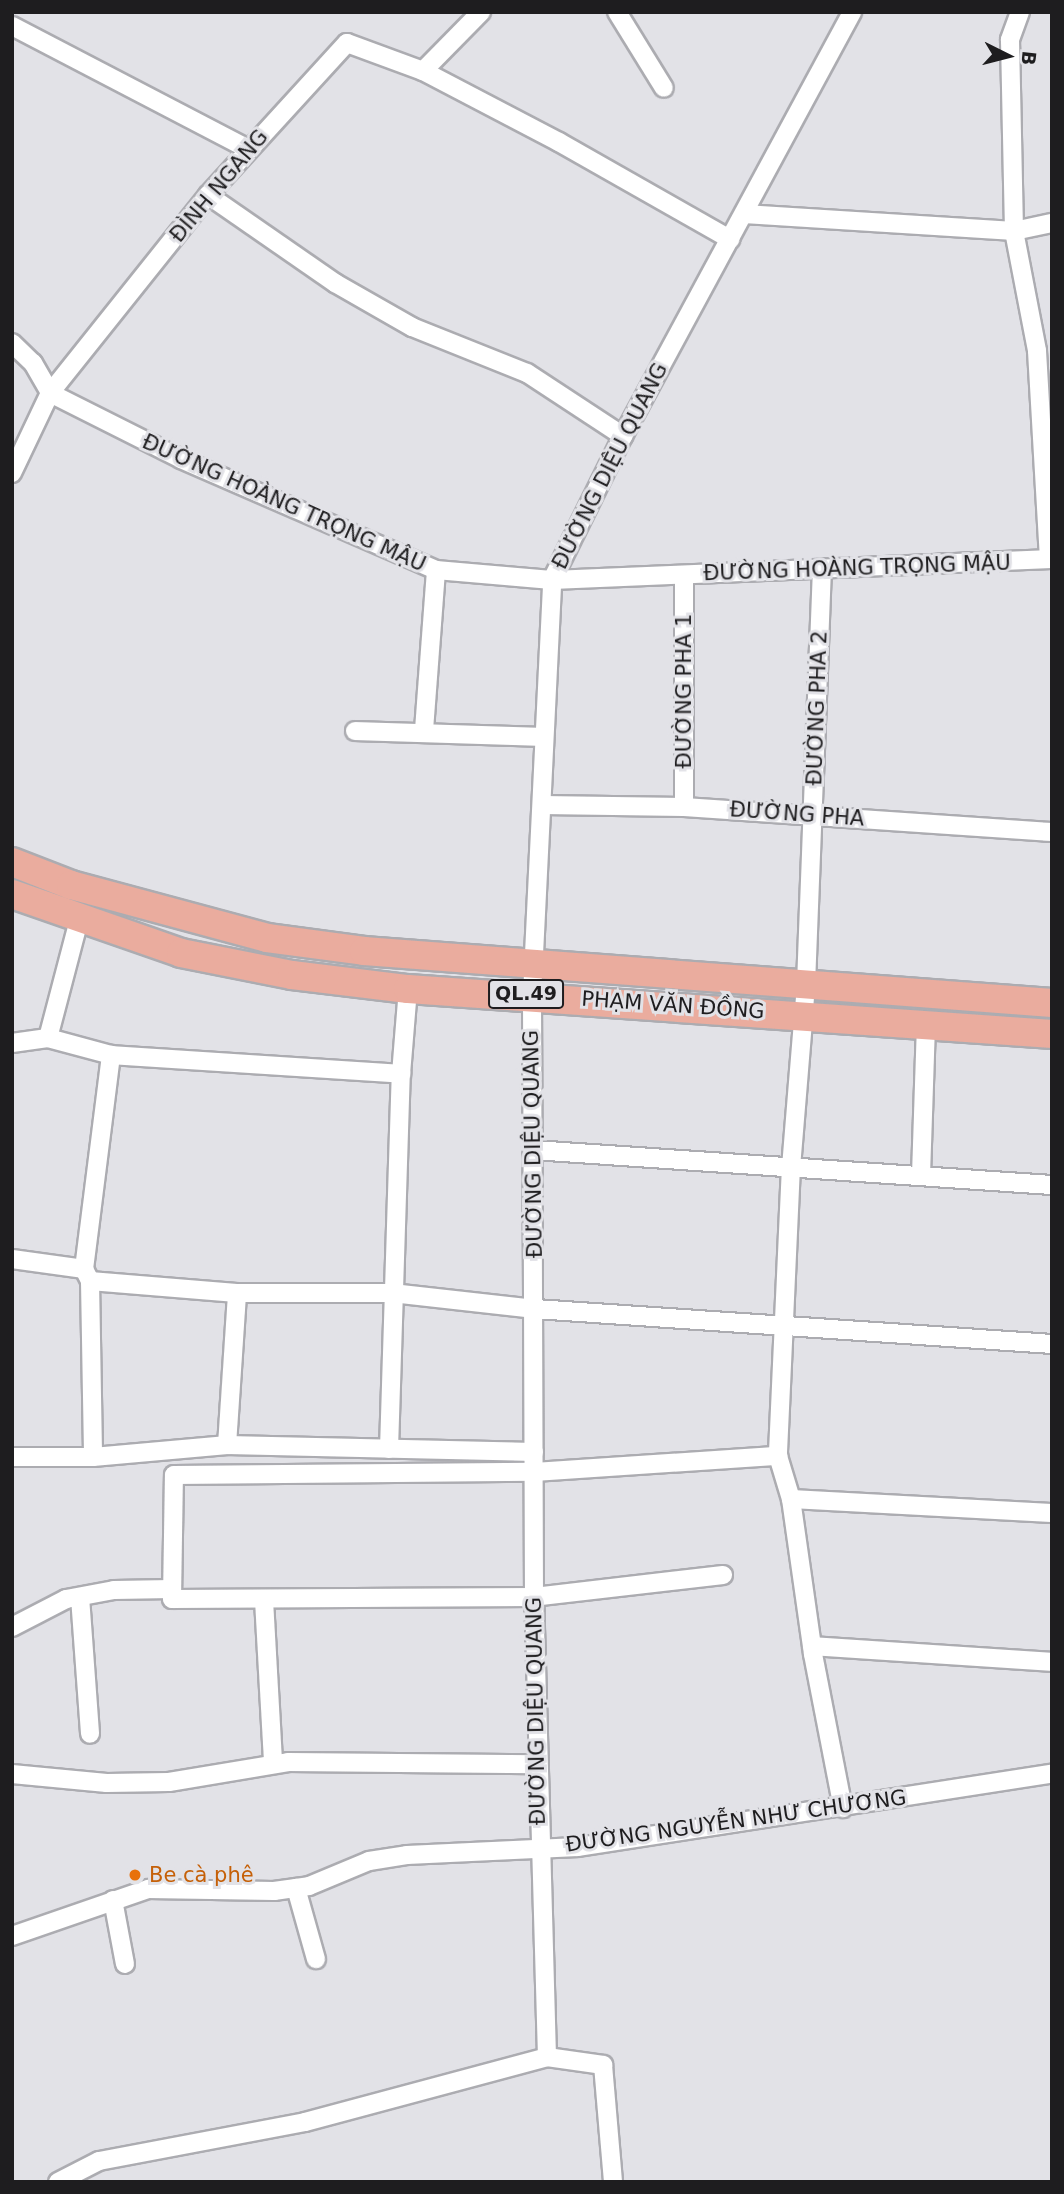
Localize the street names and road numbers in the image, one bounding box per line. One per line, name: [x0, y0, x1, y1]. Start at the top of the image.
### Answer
street label: ĐÌNH NGANG: [165, 125, 273, 247]
street label: ĐƯỜNG DIỆU QUANG: [547, 359, 673, 573]
street label: ĐƯỜNG HOÀNG TRỌNG MẬU: [138, 429, 430, 577]
street label: ĐƯỜNG HOÀNG TRỌNG MẬU: [703, 550, 1011, 586]
street label: ĐƯỜNG PHA 1: [671, 614, 697, 768]
street label: ĐƯỜNG PHA 2: [802, 630, 832, 786]
street label: ĐƯỜNG PHA: [729, 797, 865, 831]
road number: QL.49: [488, 978, 564, 1010]
street label: PHẠM VĂN ĐỒNG: [581, 986, 765, 1024]
street label: ĐƯỜNG DIỆU QUANG: [518, 1030, 548, 1258]
street label: ĐƯỜNG DIỆU QUANG: [521, 1597, 551, 1825]
street label: ĐƯỜNG NGUYỄN NHƯ CHƯƠNG: [564, 1785, 908, 1857]

